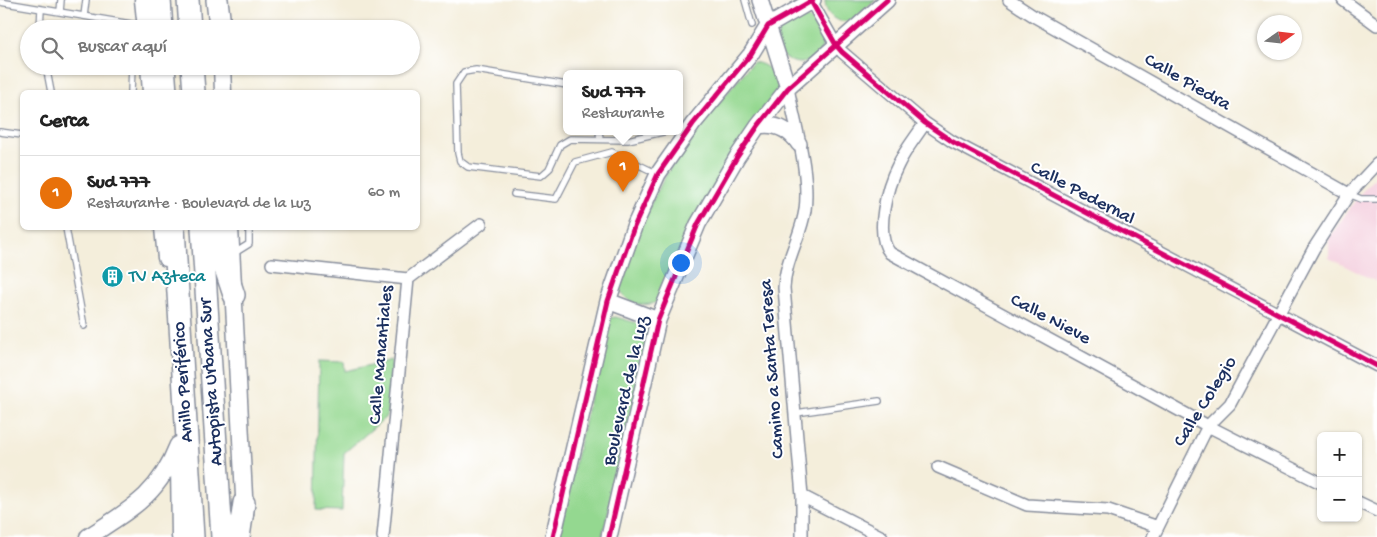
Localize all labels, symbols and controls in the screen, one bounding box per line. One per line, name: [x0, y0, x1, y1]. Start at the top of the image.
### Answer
north arrow: [1257, 15, 1302, 60]
search box: [20, 20, 420, 75]
icon: search: [38, 34, 66, 62]
text: Buscar aquí: [78, 36, 167, 59]
street label: Calle Piedra: [1140, 49, 1236, 118]
popup: [563, 70, 683, 135]
text: Sud 777: [582, 82, 645, 105]
text: Restaurante: [582, 105, 664, 124]
text: Cerca: [40, 110, 88, 135]
pin: 1: [607, 151, 639, 192]
street label: Calle Pedernal: [1026, 157, 1138, 231]
text: Sud 777: [87, 172, 150, 195]
text: 1: [53, 184, 59, 203]
text: 60 m: [368, 184, 400, 203]
text: Restaurante · Boulevard de la Luz: [87, 195, 311, 214]
your location: [668, 250, 694, 276]
building icon: TV Azteca: [101, 265, 125, 289]
place label: TV Azteca: [128, 266, 207, 289]
street label: Camino a Santa Teresa: [755, 277, 791, 459]
street label: Calle Manantiales: [364, 284, 400, 425]
street label: Calle Nieve: [1006, 289, 1094, 351]
street label: Autopista Urbana Sur: [195, 295, 229, 467]
street label: Boulevard de la Luz: [598, 313, 656, 469]
street label: Anillo Periférico: [168, 321, 200, 443]
street label: Calle Colegio: [1169, 352, 1243, 452]
map controls: [1317, 432, 1362, 522]
button: +: [1317, 432, 1362, 477]
button: −: [1317, 477, 1362, 522]

